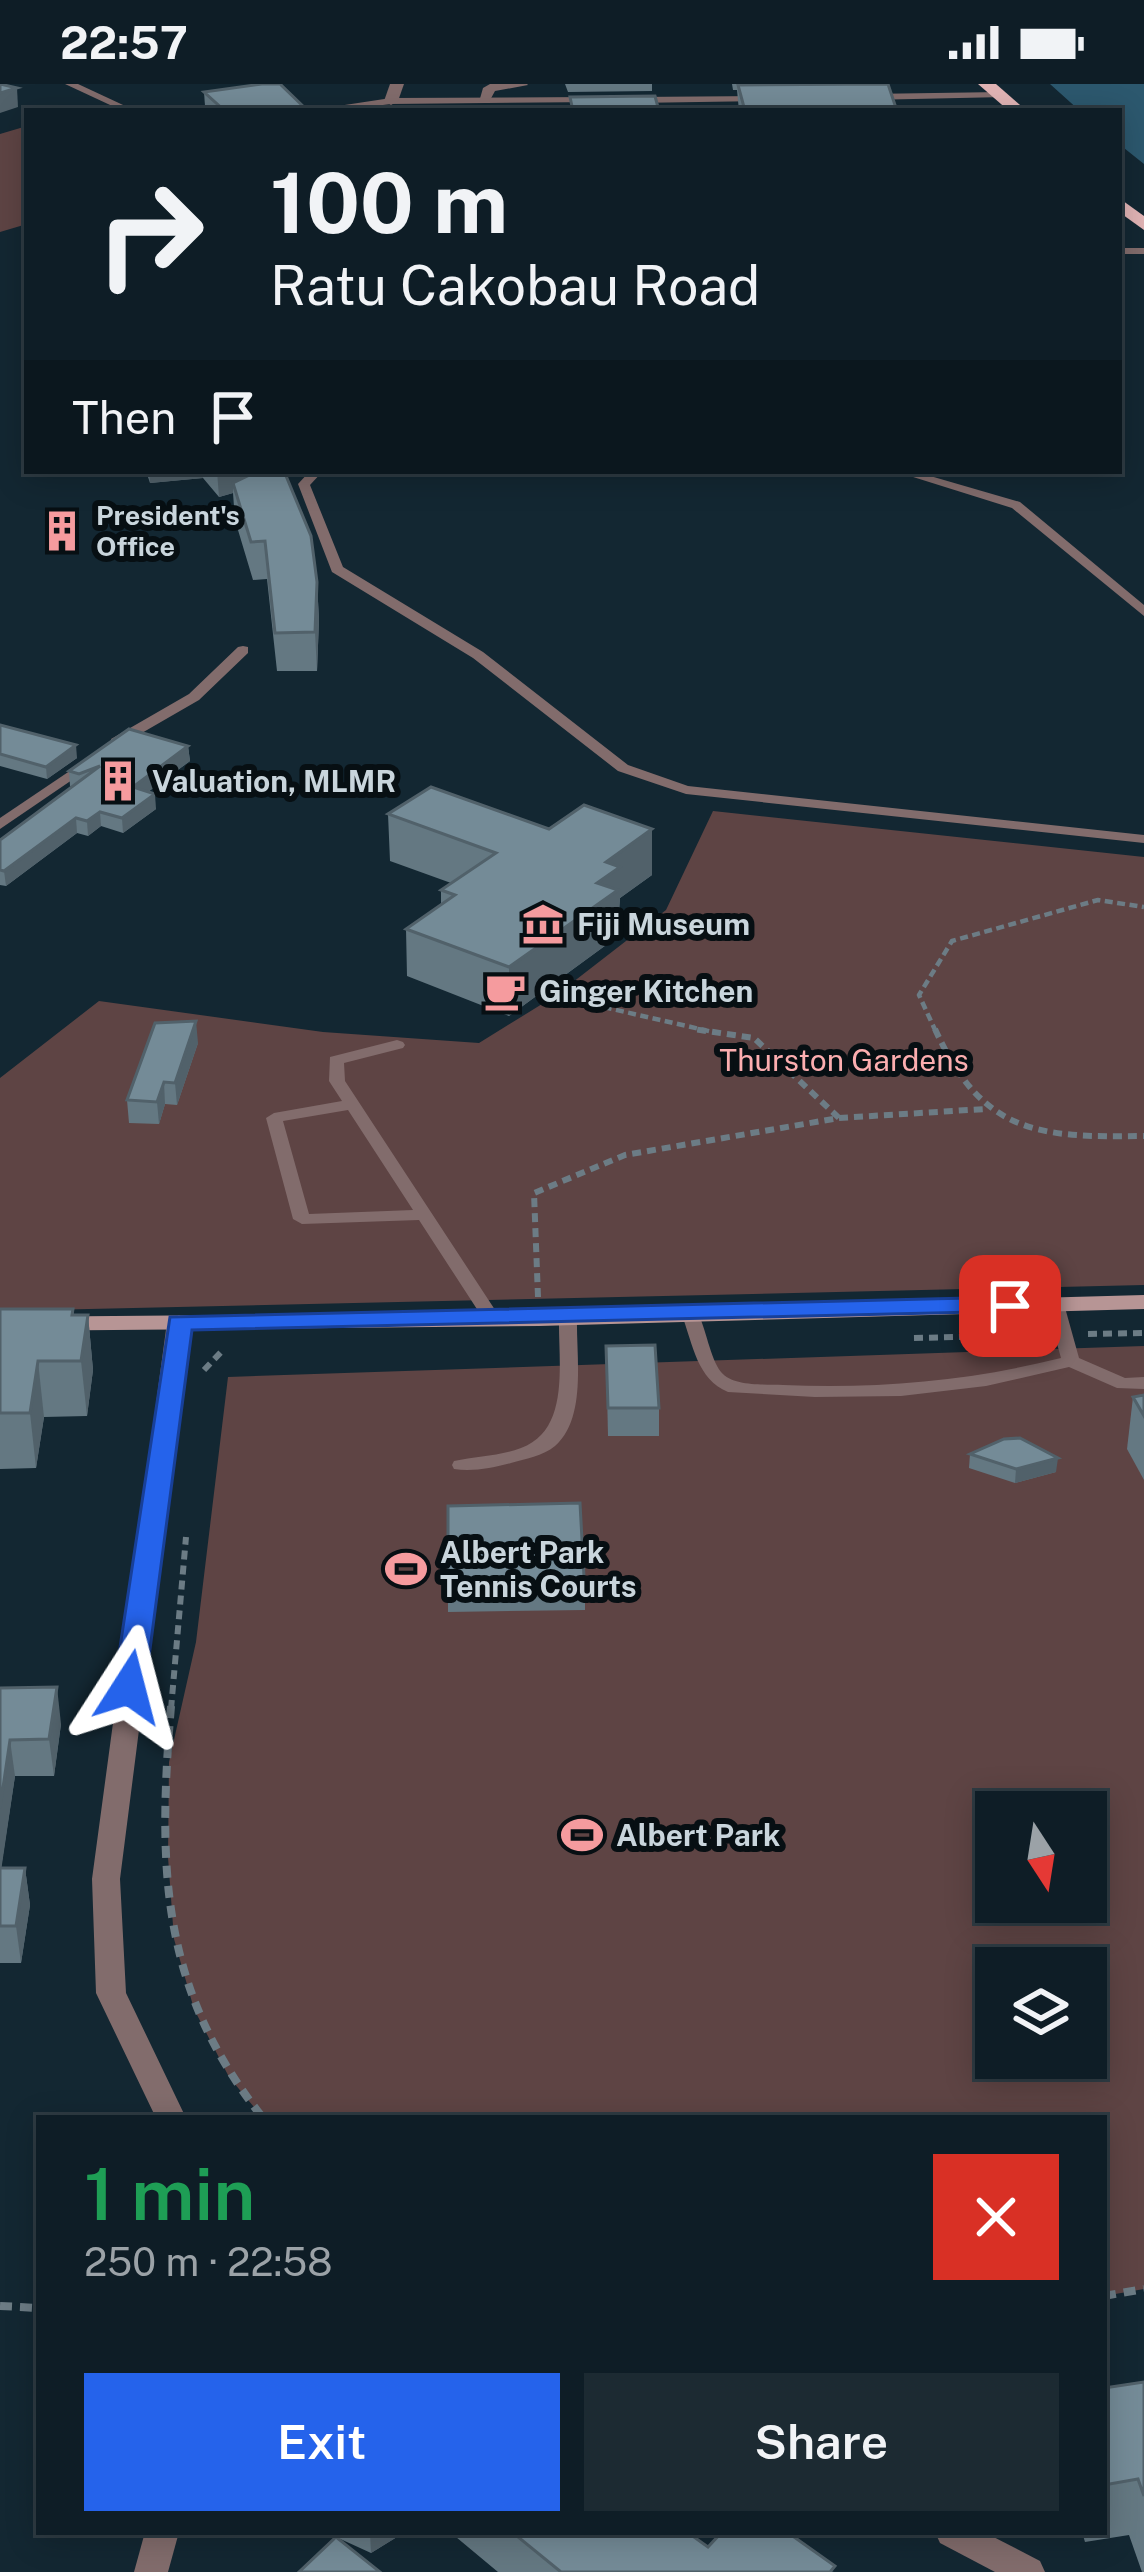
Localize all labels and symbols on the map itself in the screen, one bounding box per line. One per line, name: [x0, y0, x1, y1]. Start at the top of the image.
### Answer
place label: President's Office: [96, 499, 240, 562]
building icon: President's Office: [39, 508, 85, 554]
building icon: Valuation, MLMR: [95, 758, 141, 804]
place label: Valuation, MLMR: [152, 763, 396, 799]
museum icon: Fiji Museum: [520, 901, 566, 947]
place label: Fiji Museum: [577, 906, 750, 942]
cafe icon: Ginger Kitchen: [482, 968, 528, 1014]
place label: Ginger Kitchen: [539, 973, 753, 1009]
park label: Thurston Gardens: [719, 1042, 969, 1078]
pin: [959, 1255, 1061, 1357]
place label: Albert Park Tennis Courts: [440, 1534, 637, 1604]
sports icon: Albert Park Tennis Courts: [383, 1546, 429, 1592]
position arrow: [66, 1624, 192, 1750]
north arrow: [975, 1791, 1107, 1923]
sports icon: Albert Park: [559, 1812, 605, 1858]
place label: Albert Park: [616, 1817, 780, 1853]

